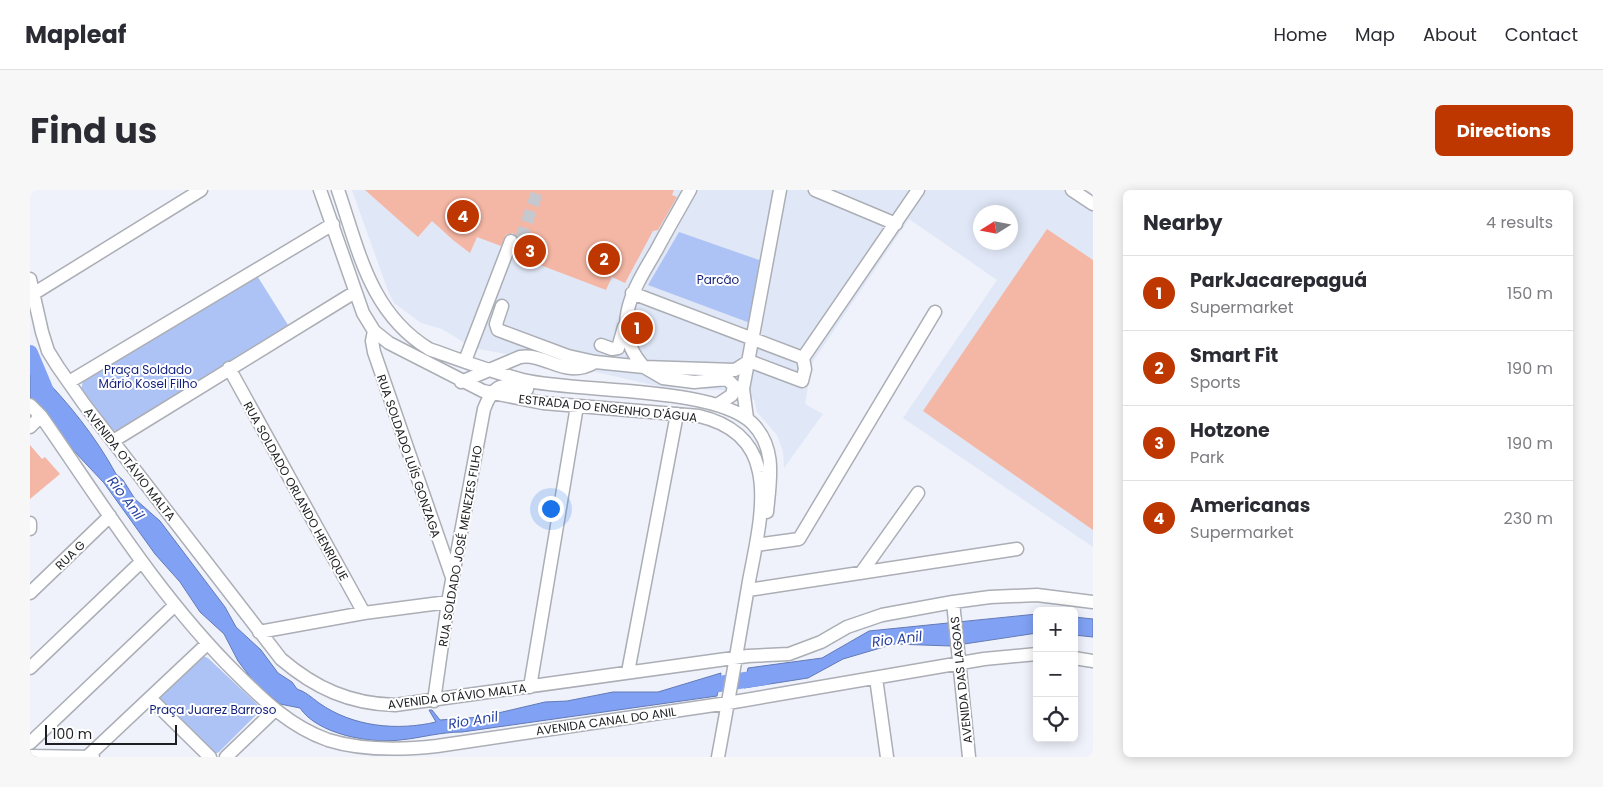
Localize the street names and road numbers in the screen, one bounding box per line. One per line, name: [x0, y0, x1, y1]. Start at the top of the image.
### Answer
street label: RUA SOLDADO LUÍS GONZAGA: [373, 372, 445, 540]
street label: ESTRADA DO ENGENHO D'ÁGUA: [518, 390, 698, 426]
street label: RUA SOLDADO ORLANDO HENRIQUE: [239, 398, 353, 584]
street label: AVENIDA OTÁVIO MALTA: [80, 404, 180, 524]
street label: RUA SOLDADO JOSÉ MENEZES FILHO: [434, 444, 486, 648]
street label: RUA G: [51, 536, 89, 574]
street label: AVENIDA DAS LAGOAS: [946, 616, 976, 744]
street label: AVENIDA OTÁVIO MALTA: [387, 679, 527, 713]
street label: AVENIDA CANAL DO ANIL: [535, 703, 677, 739]

